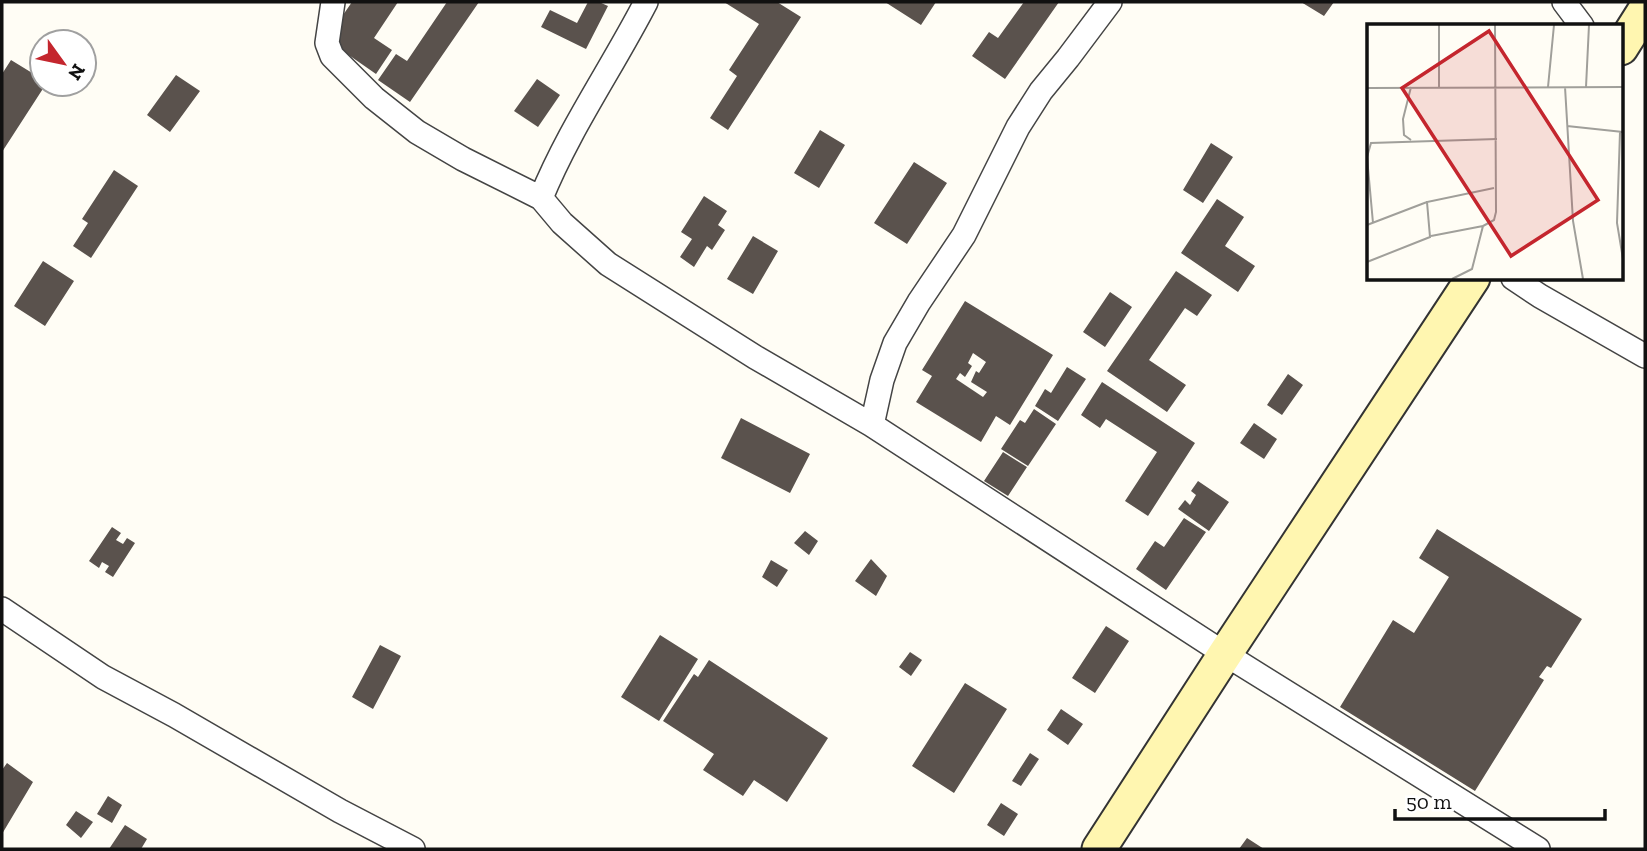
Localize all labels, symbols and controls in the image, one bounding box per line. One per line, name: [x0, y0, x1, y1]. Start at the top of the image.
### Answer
inset map: [1367, 24, 1622, 280]
north arrow: [28, 28, 98, 98]
text: N: [63, 60, 90, 84]
scale bar: [1395, 778, 1605, 822]
text: 50 m: [1406, 789, 1452, 814]

